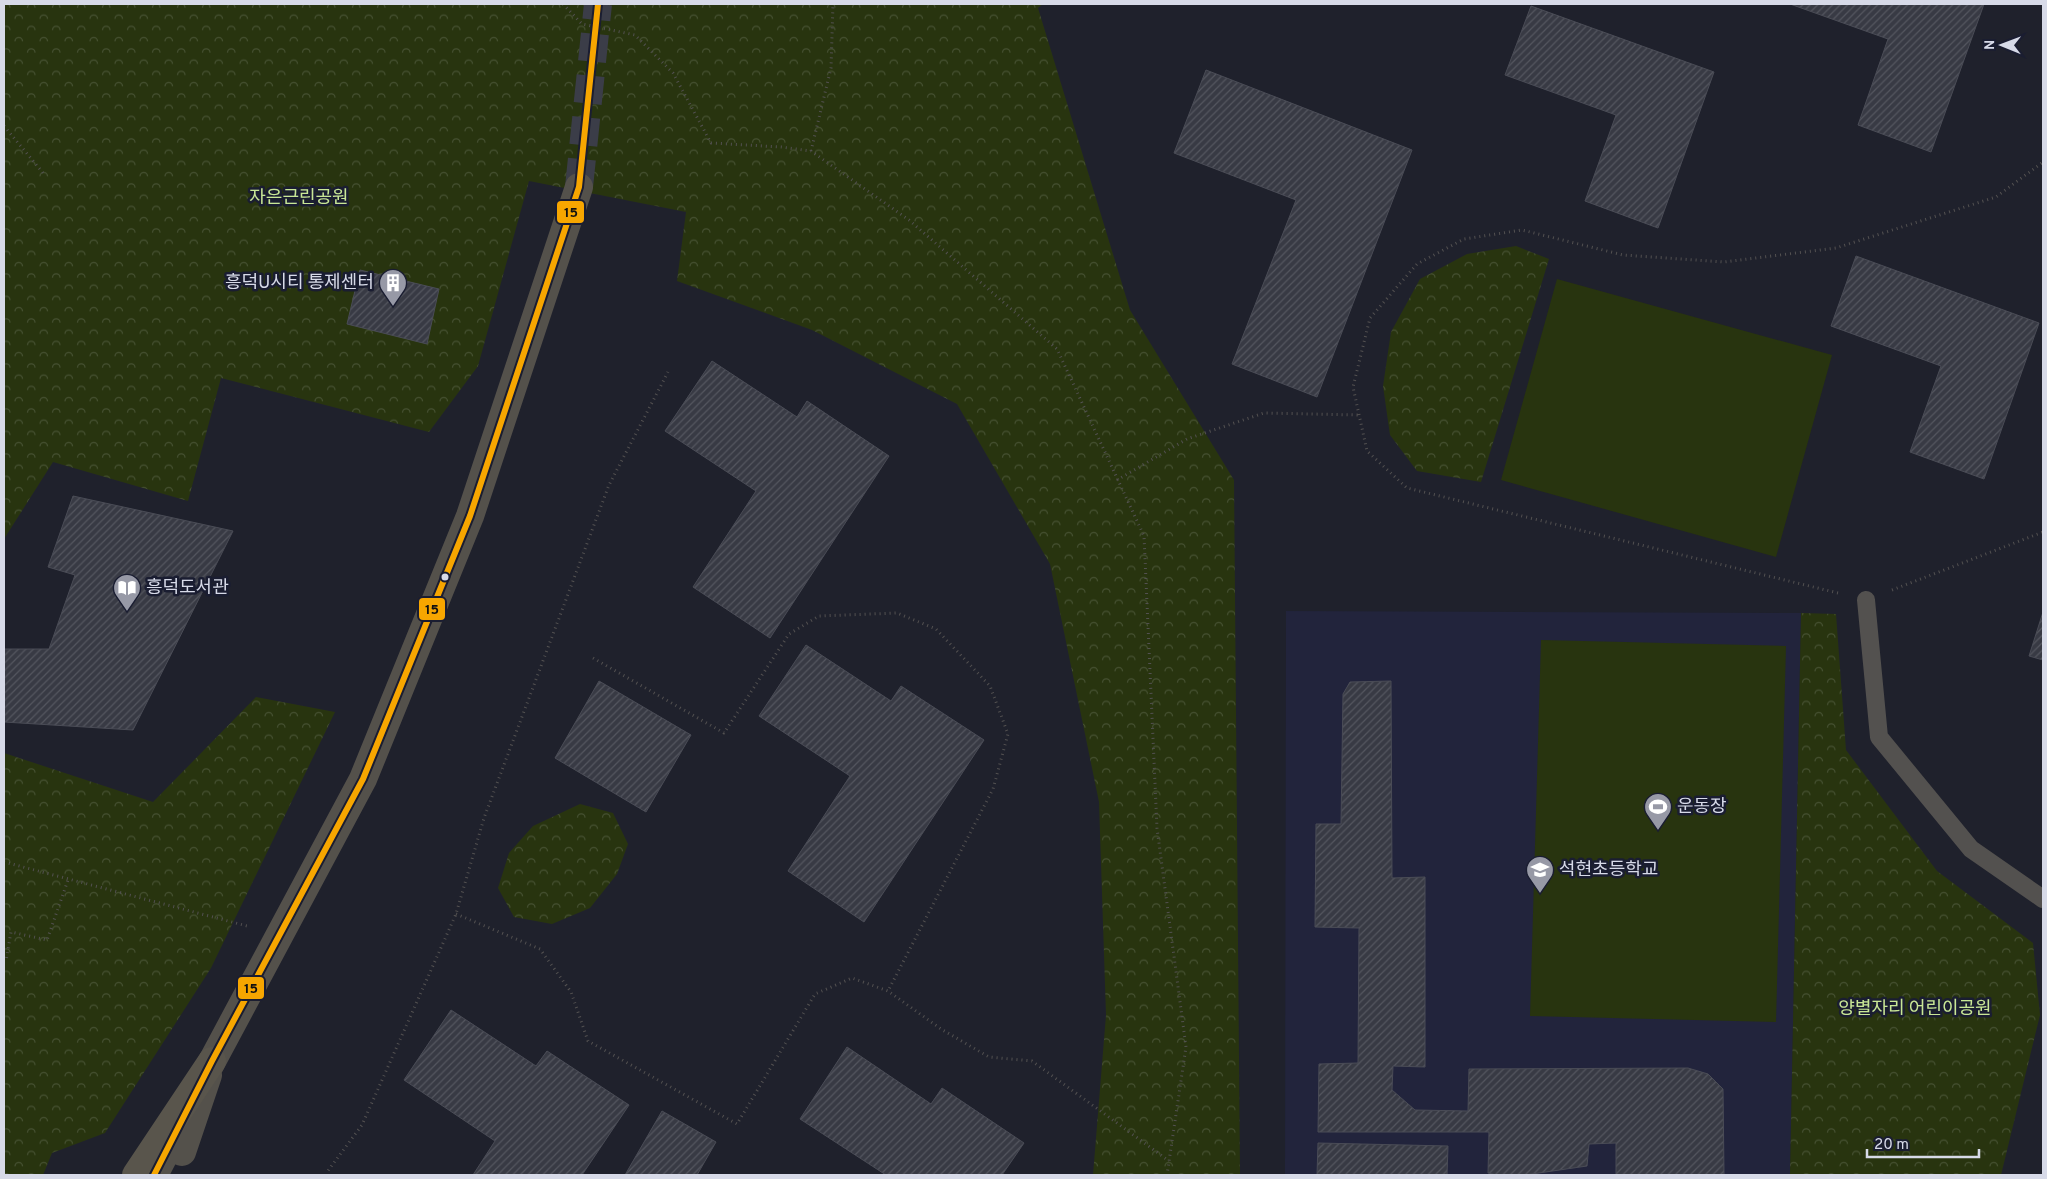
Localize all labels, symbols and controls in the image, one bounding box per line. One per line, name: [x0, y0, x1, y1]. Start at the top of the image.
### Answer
north arrow: [1977, 20, 2027, 70]
text: N: [1982, 40, 1999, 50]
park label: 자은근린공원: [249, 187, 349, 210]
line badge: 15: [556, 200, 585, 224]
text: 15: [564, 205, 578, 222]
building icon: 흥덕U시티 통제센터: [378, 268, 408, 307]
place label: 흥덕U시티 통제센터: [225, 272, 374, 295]
unlabelled marker: [440, 572, 450, 582]
library icon: 흥덕도서관: [112, 573, 142, 612]
place label: 흥덕도서관: [146, 577, 229, 600]
line badge: 15: [418, 597, 446, 621]
text: 15: [425, 602, 439, 619]
sports icon: 운동장: [1643, 792, 1673, 831]
place label: 운동장: [1677, 796, 1727, 819]
school or university icon: 석현초등학교: [1525, 855, 1555, 894]
place label: 석현초등학교: [1559, 859, 1658, 882]
line badge: 15: [237, 976, 265, 1000]
text: 15: [244, 981, 258, 998]
park label: 양별자리 어린이공원: [1838, 998, 1992, 1021]
scale bar: [1867, 1126, 1980, 1158]
text: 20 m: [1874, 1136, 1909, 1155]

